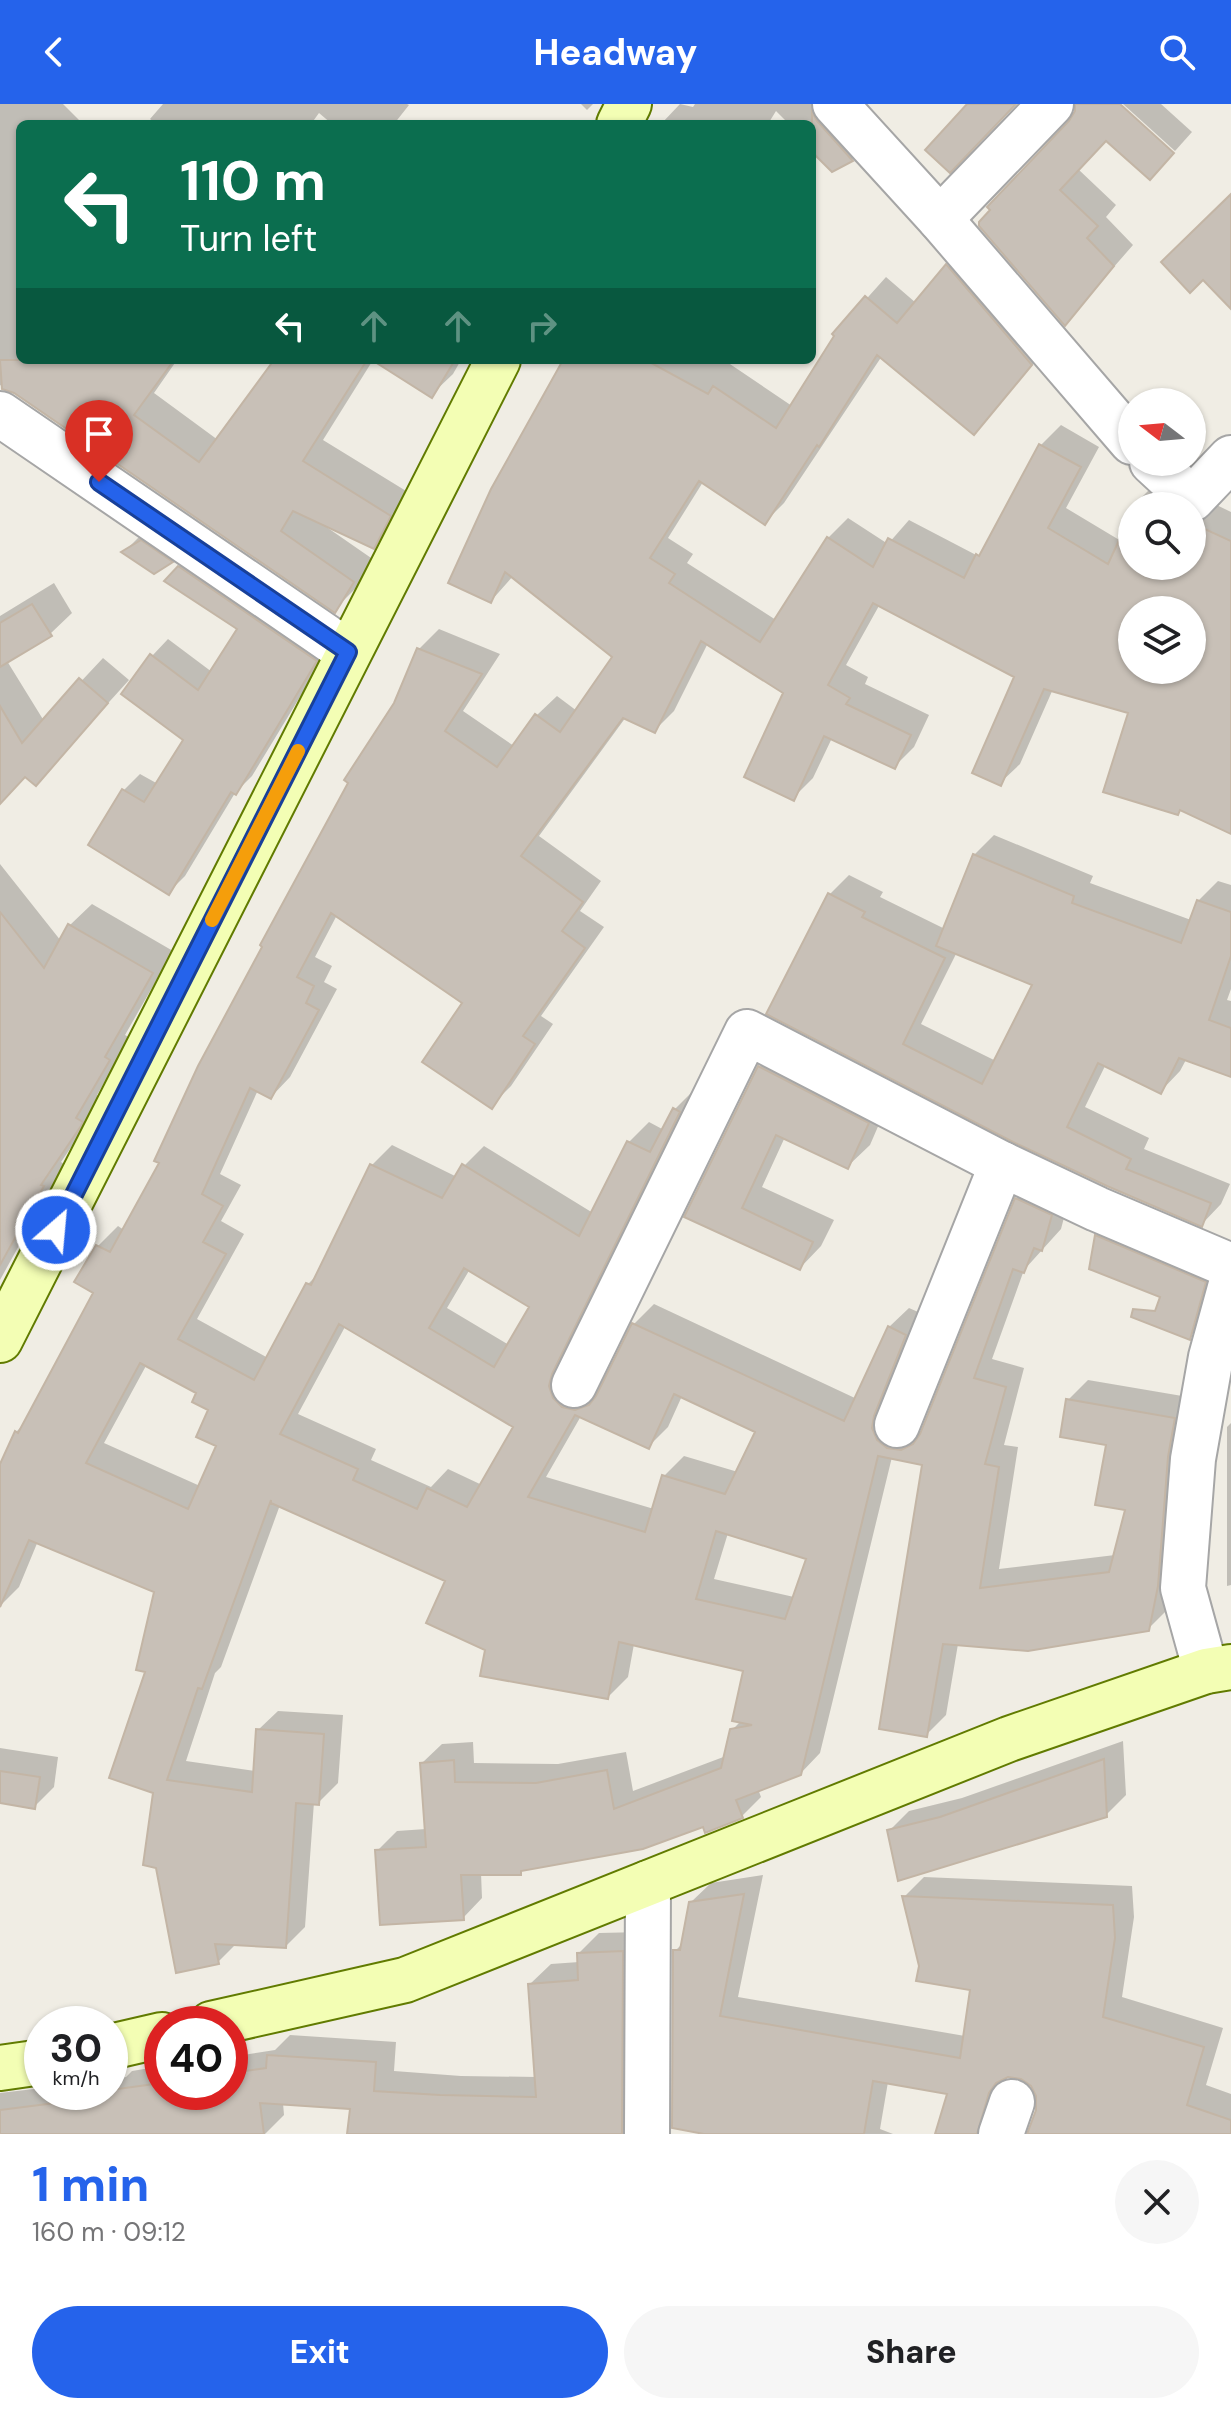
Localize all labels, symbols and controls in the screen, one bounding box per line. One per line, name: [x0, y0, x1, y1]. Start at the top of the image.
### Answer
text: Headway: [534, 29, 697, 76]
icon: back: [32, 30, 76, 74]
icon: search: [1155, 30, 1199, 74]
text: 110 m: [180, 144, 326, 217]
icon: left: [48, 152, 152, 256]
text: Turn left: [180, 215, 317, 262]
icon: left: [268, 304, 312, 348]
icon: ahead: [352, 304, 396, 348]
icon: ahead: [436, 304, 480, 348]
icon: right: [520, 304, 564, 348]
north arrow: [1118, 388, 1206, 476]
map controls: [1118, 388, 1206, 684]
pin: [65, 400, 133, 482]
icon: arrive: [77, 412, 121, 456]
button: search: [1118, 492, 1206, 580]
button: layers: [1118, 596, 1206, 684]
position arrow: [14, 1188, 98, 1272]
speed limit sign: 40: [144, 2006, 248, 2110]
text: 30: [50, 2022, 102, 2074]
text: km/h: [52, 2065, 100, 2091]
text: 1 min: [32, 2153, 149, 2216]
button: close: [1115, 2160, 1199, 2244]
text: 160 m · 09:12: [32, 2215, 186, 2249]
button: Exit: [32, 2306, 608, 2398]
button: Share: [624, 2306, 1199, 2398]

